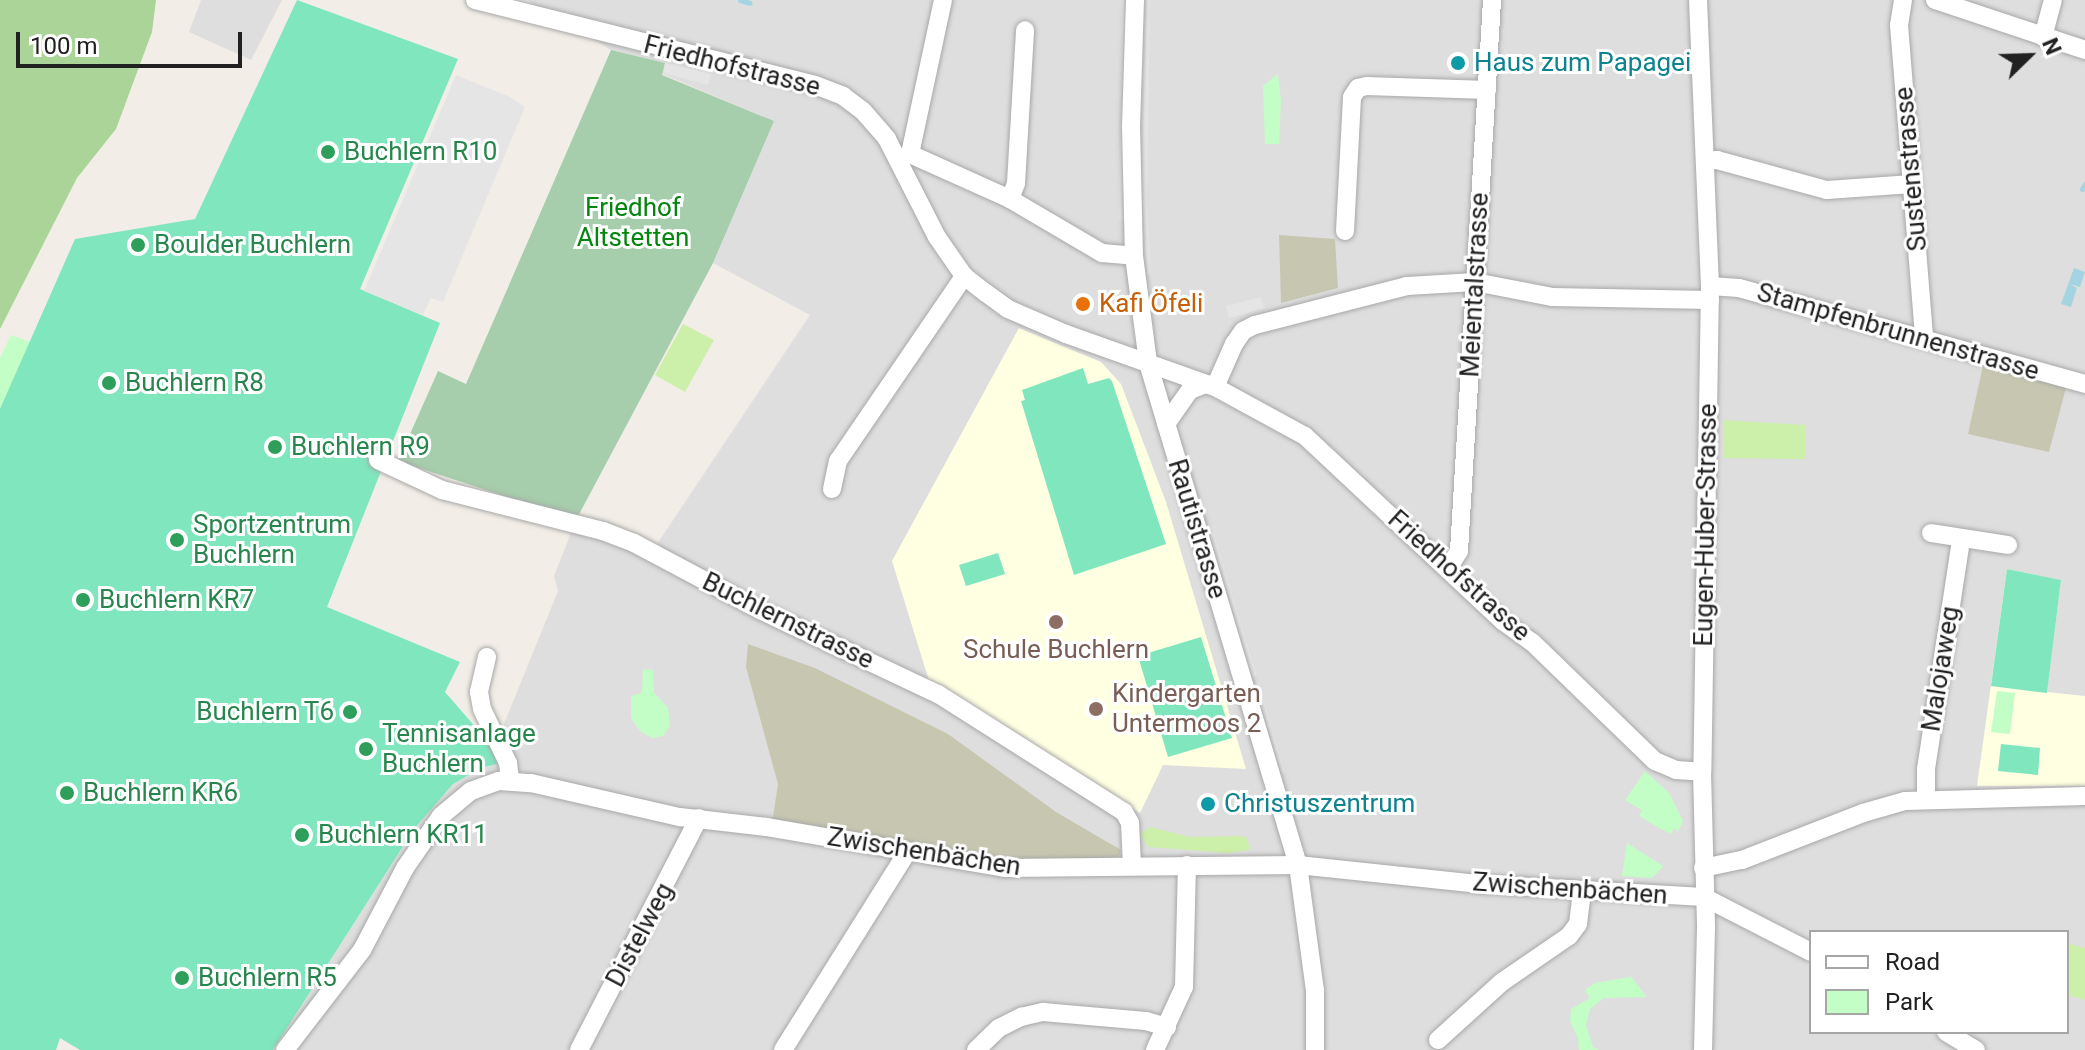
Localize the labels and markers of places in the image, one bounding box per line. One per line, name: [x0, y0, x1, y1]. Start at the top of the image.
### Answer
place label: Haus zum Papagei: [1474, 47, 1691, 79]
marker: Haus zum Papagei: [1449, 54, 1467, 72]
place label: Buchlern R10: [344, 136, 497, 168]
marker: Buchlern R10: [319, 143, 337, 161]
place label: Boulder Buchlern: [154, 229, 351, 261]
marker: Boulder Buchlern: [129, 236, 147, 254]
place label: Kafi Öfeli: [1099, 288, 1203, 320]
marker: Kafi Öfeli: [1074, 295, 1092, 313]
place label: Buchlern R8: [125, 367, 264, 399]
marker: Buchlern R8: [100, 374, 118, 392]
place label: Buchlern R9: [291, 431, 430, 463]
marker: Buchlern R9: [266, 438, 284, 456]
place label: Sportzentrum Buchlern: [193, 509, 351, 570]
marker: Sportzentrum Buchlern: [168, 531, 186, 549]
place label: Buchlern KR7: [99, 584, 254, 616]
marker: Buchlern KR7: [74, 591, 92, 609]
marker: Schule Buchlern: [1047, 613, 1065, 631]
place label: Schule Buchlern: [963, 634, 1149, 666]
place label: Kindergarten Untermoos 2: [1112, 678, 1261, 740]
place label: Buchlern T6: [196, 696, 334, 728]
marker: Kindergarten Untermoos 2: [1087, 700, 1105, 718]
marker: Buchlern T6: [341, 703, 359, 721]
place label: Tennisanlage Buchlern: [382, 718, 536, 780]
marker: Tennisanlage Buchlern: [357, 740, 375, 758]
place label: Buchlern KR6: [83, 777, 238, 809]
marker: Buchlern KR6: [58, 784, 76, 802]
place label: Christuszentrum: [1224, 788, 1415, 820]
marker: Christuszentrum: [1199, 795, 1217, 813]
place label: Buchlern KR11: [318, 819, 488, 851]
marker: Buchlern KR11: [293, 826, 311, 844]
place label: Buchlern R5: [198, 962, 337, 994]
marker: Buchlern R5: [173, 969, 191, 987]

